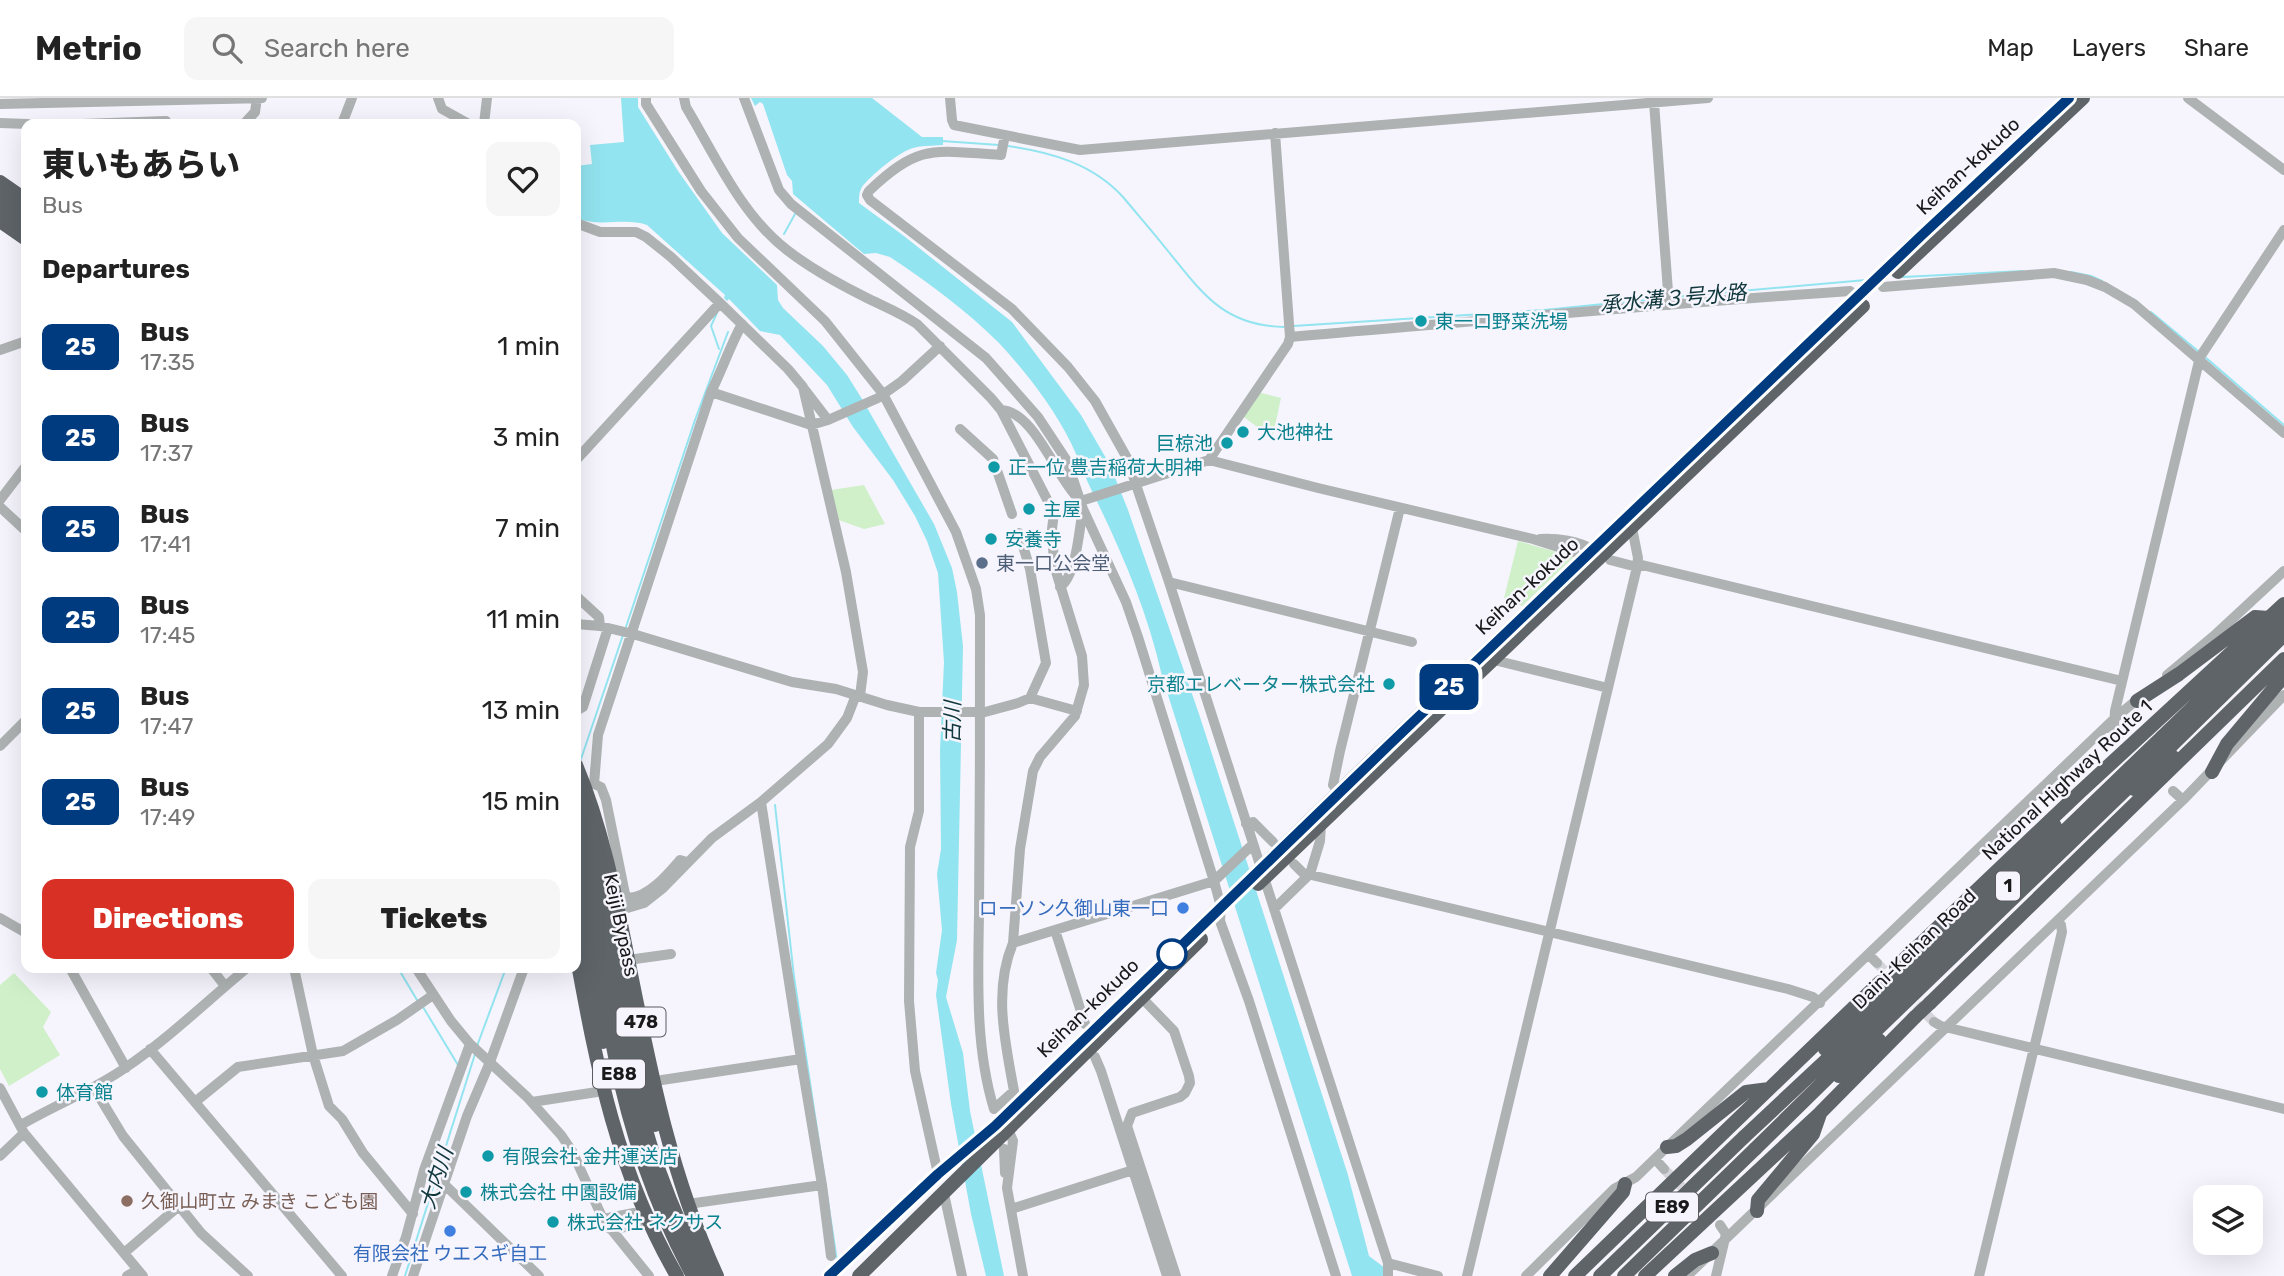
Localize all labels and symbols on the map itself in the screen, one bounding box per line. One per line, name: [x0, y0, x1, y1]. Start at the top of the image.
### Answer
street label: Keihan-kokudo: [1912, 112, 2024, 220]
water label: 承水溝３号水路: [1599, 279, 1749, 317]
place label: 東一口野菜洗場: [1435, 310, 1568, 333]
marker: 東一口野菜洗場: [1413, 313, 1429, 329]
place label: 大池神社: [1257, 421, 1333, 444]
marker: 大池神社: [1235, 424, 1251, 440]
place label: 巨椋池: [1156, 432, 1213, 455]
marker: 巨椋池: [1219, 435, 1235, 451]
place label: 正一位 豊吉稲荷大明神: [1008, 456, 1203, 479]
marker: 正一位 豊吉稲荷大明神: [986, 459, 1002, 475]
place label: 主屋: [1043, 498, 1081, 521]
marker: 主屋: [1021, 501, 1037, 517]
place label: 安養寺: [1005, 528, 1062, 551]
marker: 安養寺: [983, 531, 999, 547]
street label: Keihan-kokudo: [1471, 532, 1583, 640]
place label: 東一口公会堂: [996, 552, 1110, 575]
marker: 東一口公会堂: [974, 555, 990, 571]
line badge: 25: [1418, 664, 1480, 710]
place label: 京都エレベーター株式会社: [1147, 673, 1375, 696]
marker: 京都エレベーター株式会社: [1381, 676, 1397, 692]
street label: National Highway Route 1: [1977, 695, 2157, 865]
water label: 古川: [939, 699, 965, 743]
street label: Keiji Bypass: [599, 871, 643, 979]
road number: 1: [1996, 872, 2020, 900]
street label: Daini-Keihan Road: [1847, 884, 1981, 1014]
place label: ローソン久御山東一口: [979, 897, 1169, 920]
marker: ローソン久御山東一口: [1175, 900, 1191, 916]
unlabelled marker: [1157, 939, 1187, 969]
street label: Keihan-kokudo: [1032, 954, 1144, 1062]
road number: 478: [616, 1007, 666, 1037]
road number: E88: [593, 1059, 645, 1088]
place label: 体育館: [56, 1081, 113, 1104]
marker: 体育館: [34, 1084, 50, 1100]
water label: 大内川: [414, 1142, 458, 1212]
place label: 有限会社 金井運送店: [502, 1145, 678, 1168]
marker: 有限会社 金井運送店: [480, 1148, 496, 1164]
place label: 株式会社 中園設備: [480, 1181, 637, 1204]
marker: 株式会社 中園設備: [458, 1184, 474, 1200]
place label: 久御山町立 みまき こども園: [141, 1190, 378, 1213]
road number: E89: [1646, 1192, 1698, 1222]
marker: 久御山町立 みまき こども園: [119, 1193, 135, 1209]
place label: 株式会社 ネクサス: [567, 1211, 723, 1234]
marker: 株式会社 ネクサス: [545, 1214, 561, 1230]
marker: 有限会社 ウエスギ自工: [442, 1223, 458, 1239]
place label: 有限会社 ウエスギ自工: [353, 1242, 547, 1265]

